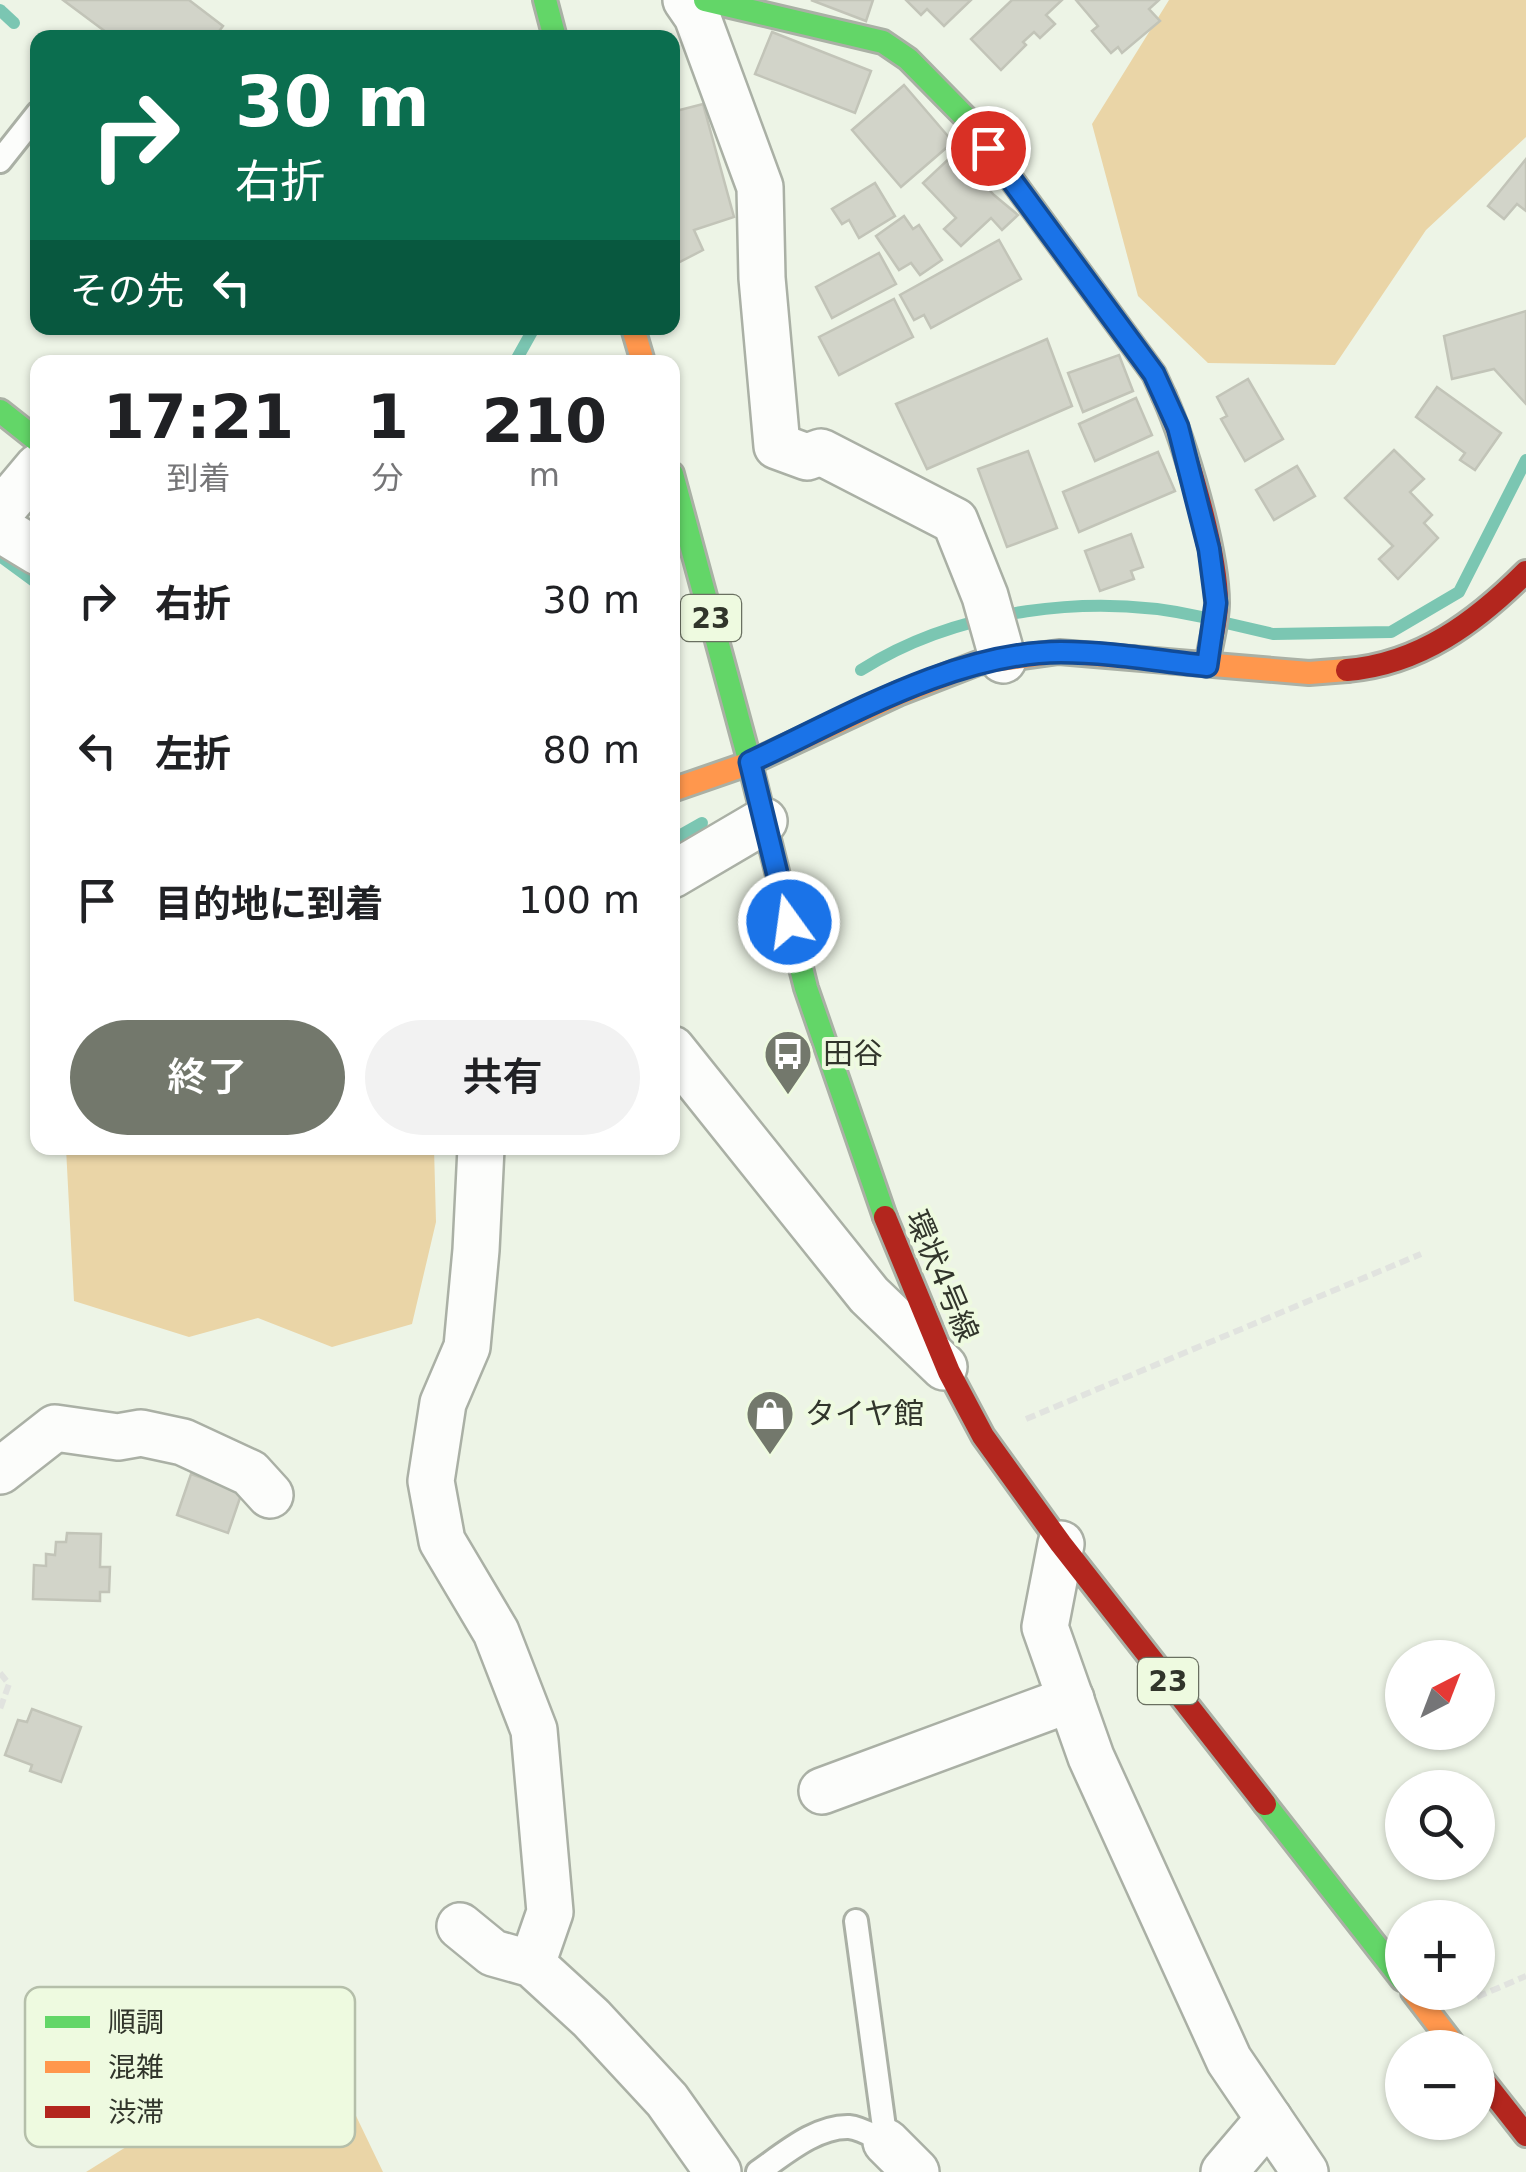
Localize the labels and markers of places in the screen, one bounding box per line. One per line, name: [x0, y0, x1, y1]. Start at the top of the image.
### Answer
pin: [946, 106, 1031, 191]
bus stop icon: 田谷: [762, 1028, 814, 1096]
place label: 田谷: [823, 1036, 883, 1071]
shop icon: タイヤ館: [744, 1388, 796, 1456]
place label: タイヤ館: [805, 1396, 924, 1431]

